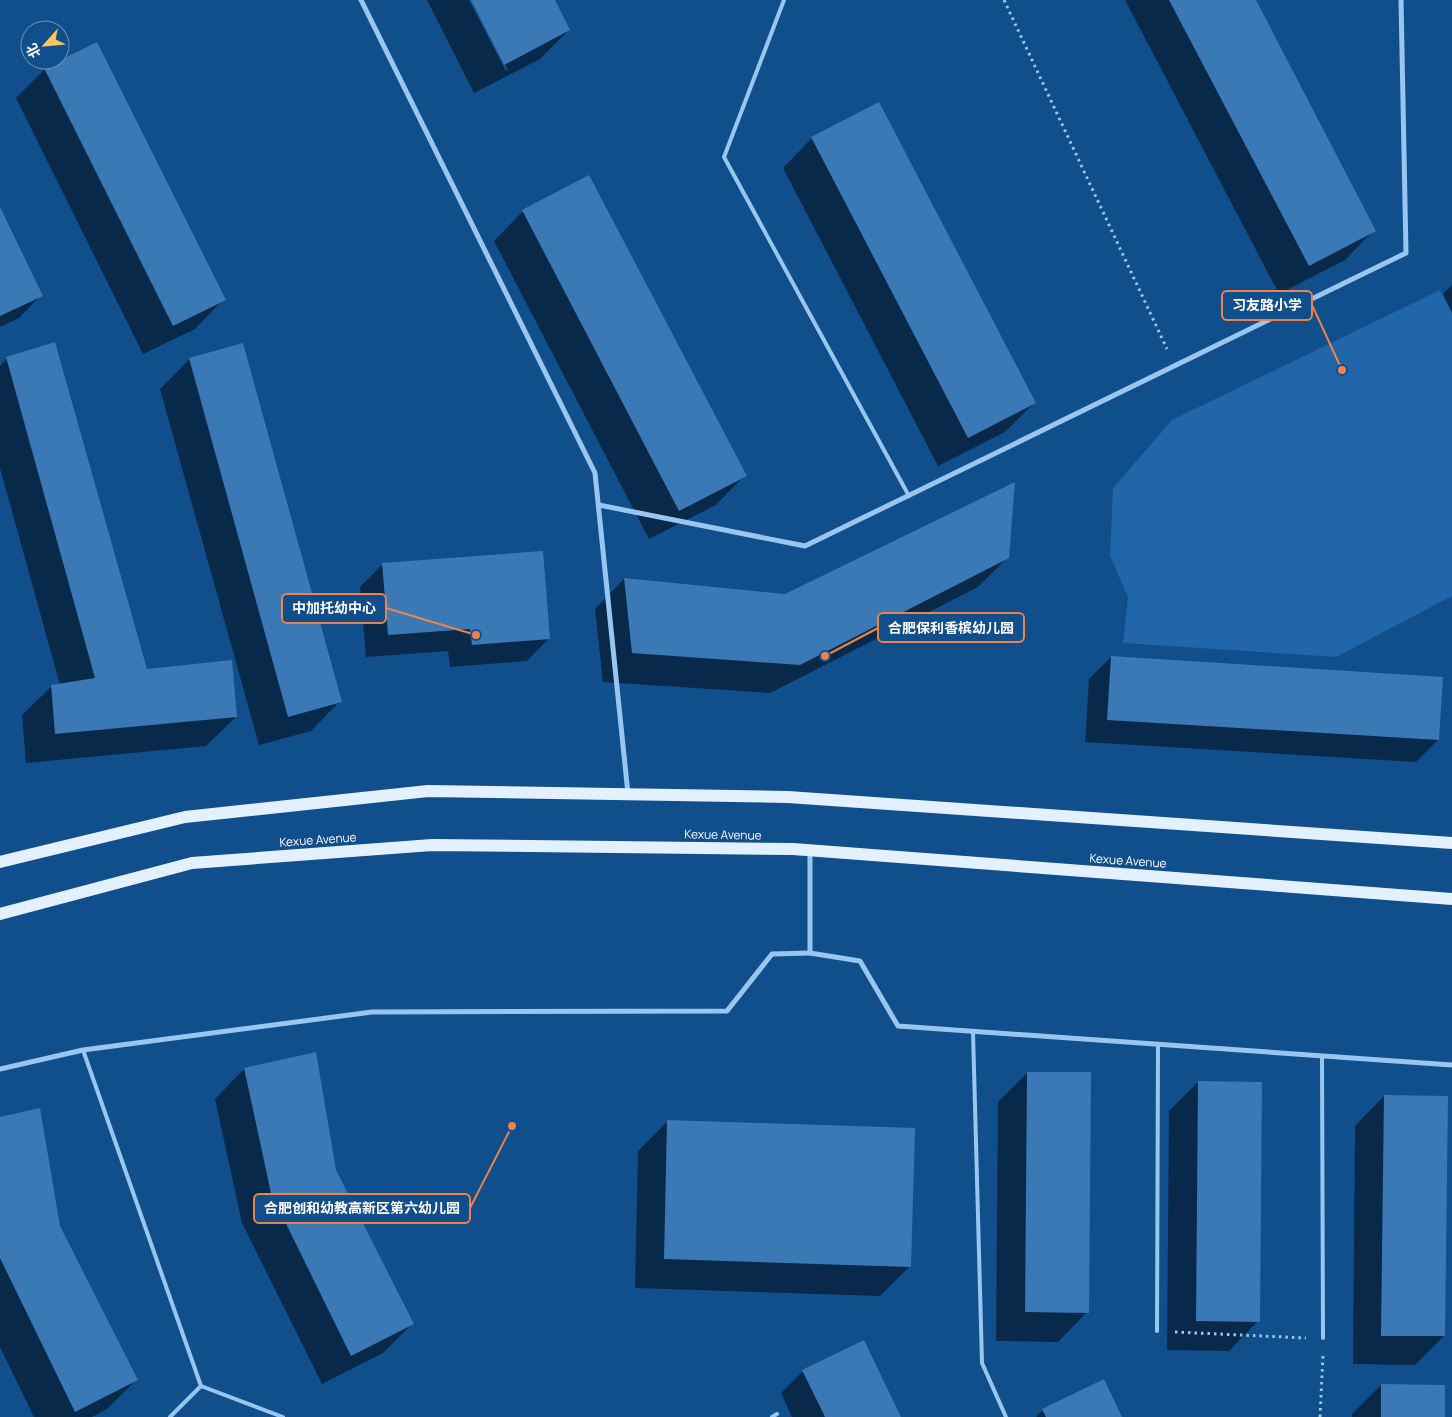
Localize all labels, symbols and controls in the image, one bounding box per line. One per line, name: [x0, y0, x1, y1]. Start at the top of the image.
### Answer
north arrow: [20, 20, 70, 70]
text: 北: [21, 41, 45, 62]
callout: 习友路小学: [1222, 291, 1312, 320]
text: 习友路小学: [1232, 295, 1302, 314]
callout: 中加托幼中心: [282, 594, 386, 623]
text: 中加托幼中心: [292, 598, 376, 617]
callout: 合肥保利香槟幼儿园: [878, 613, 1024, 642]
text: 合肥保利香槟幼儿园: [888, 618, 1014, 637]
street label: Kexue Avenue: [684, 825, 762, 844]
street label: Kexue Avenue: [279, 828, 357, 851]
street label: Kexue Avenue: [1089, 849, 1167, 872]
callout: 合肥创和幼教高新区第六幼儿园: [254, 1194, 470, 1223]
text: 合肥创和幼教高新区第六幼儿园: [264, 1198, 460, 1217]

